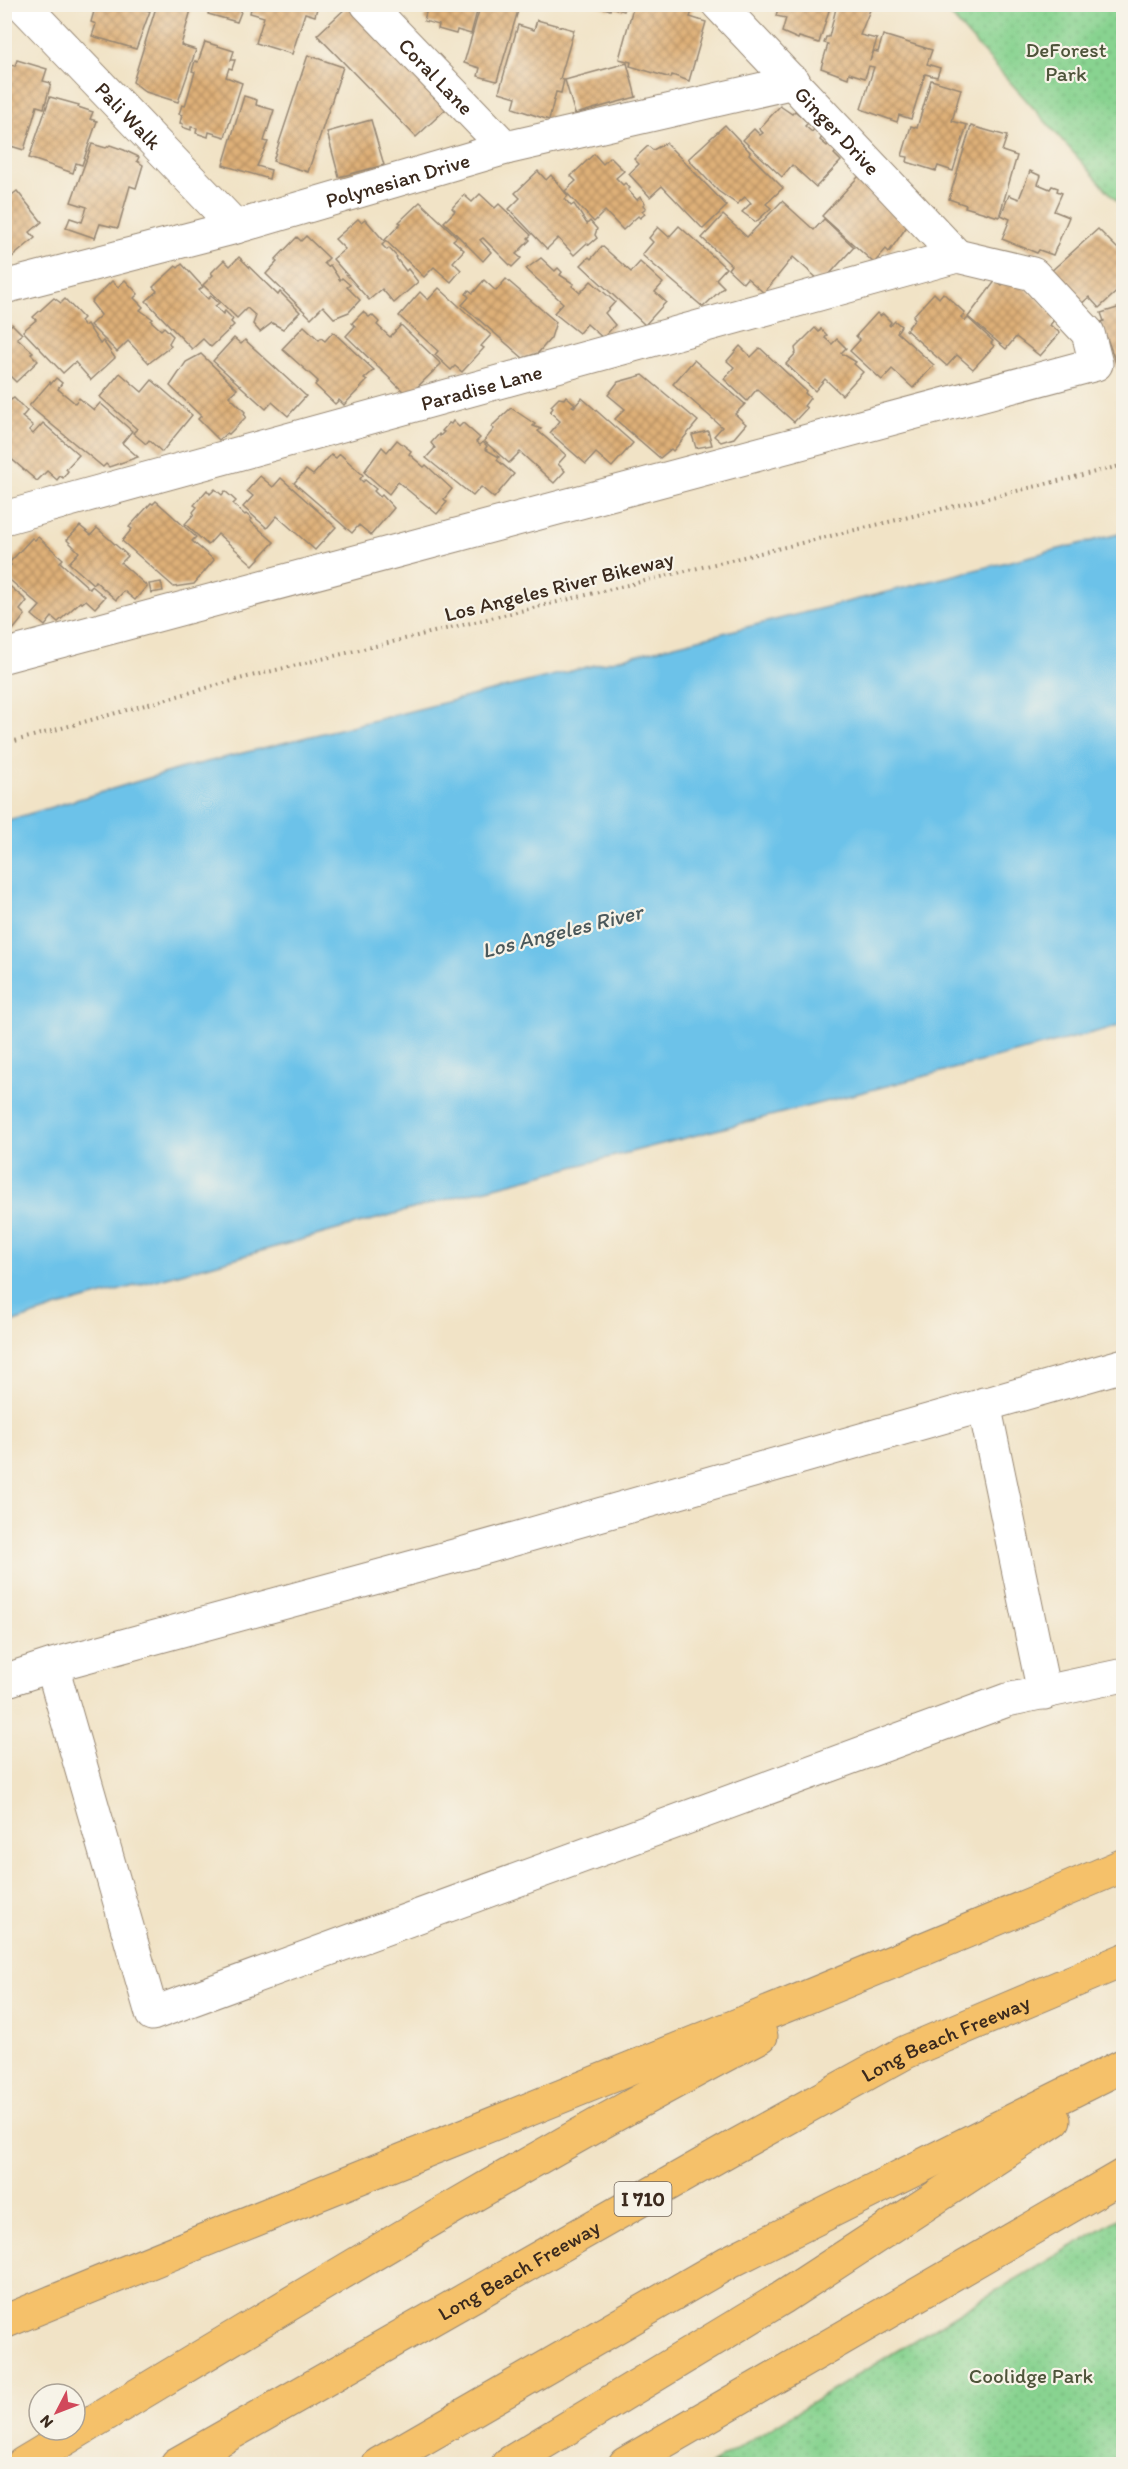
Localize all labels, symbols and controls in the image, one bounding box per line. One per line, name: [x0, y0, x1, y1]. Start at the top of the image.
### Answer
street label: Coral Lane: [394, 32, 479, 120]
park label: DeForest Park: [1025, 37, 1107, 86]
street label: Pali Walk: [91, 76, 167, 154]
street label: Ginger Drive: [790, 81, 886, 180]
street label: Polynesian Drive: [323, 147, 473, 213]
street label: Paradise Lane: [418, 358, 545, 415]
street label: Los Angeles River Bikeway: [442, 545, 676, 627]
water label: Los Angeles River: [479, 897, 647, 964]
street label: Long Beach Freeway: [857, 1989, 1033, 2087]
road number: I 710: [614, 2182, 672, 2216]
street label: Long Beach Freeway: [433, 2213, 604, 2325]
park label: Coolidge Park: [969, 2363, 1093, 2388]
north arrow: [27, 2382, 87, 2442]
text: N: [36, 2411, 57, 2432]

